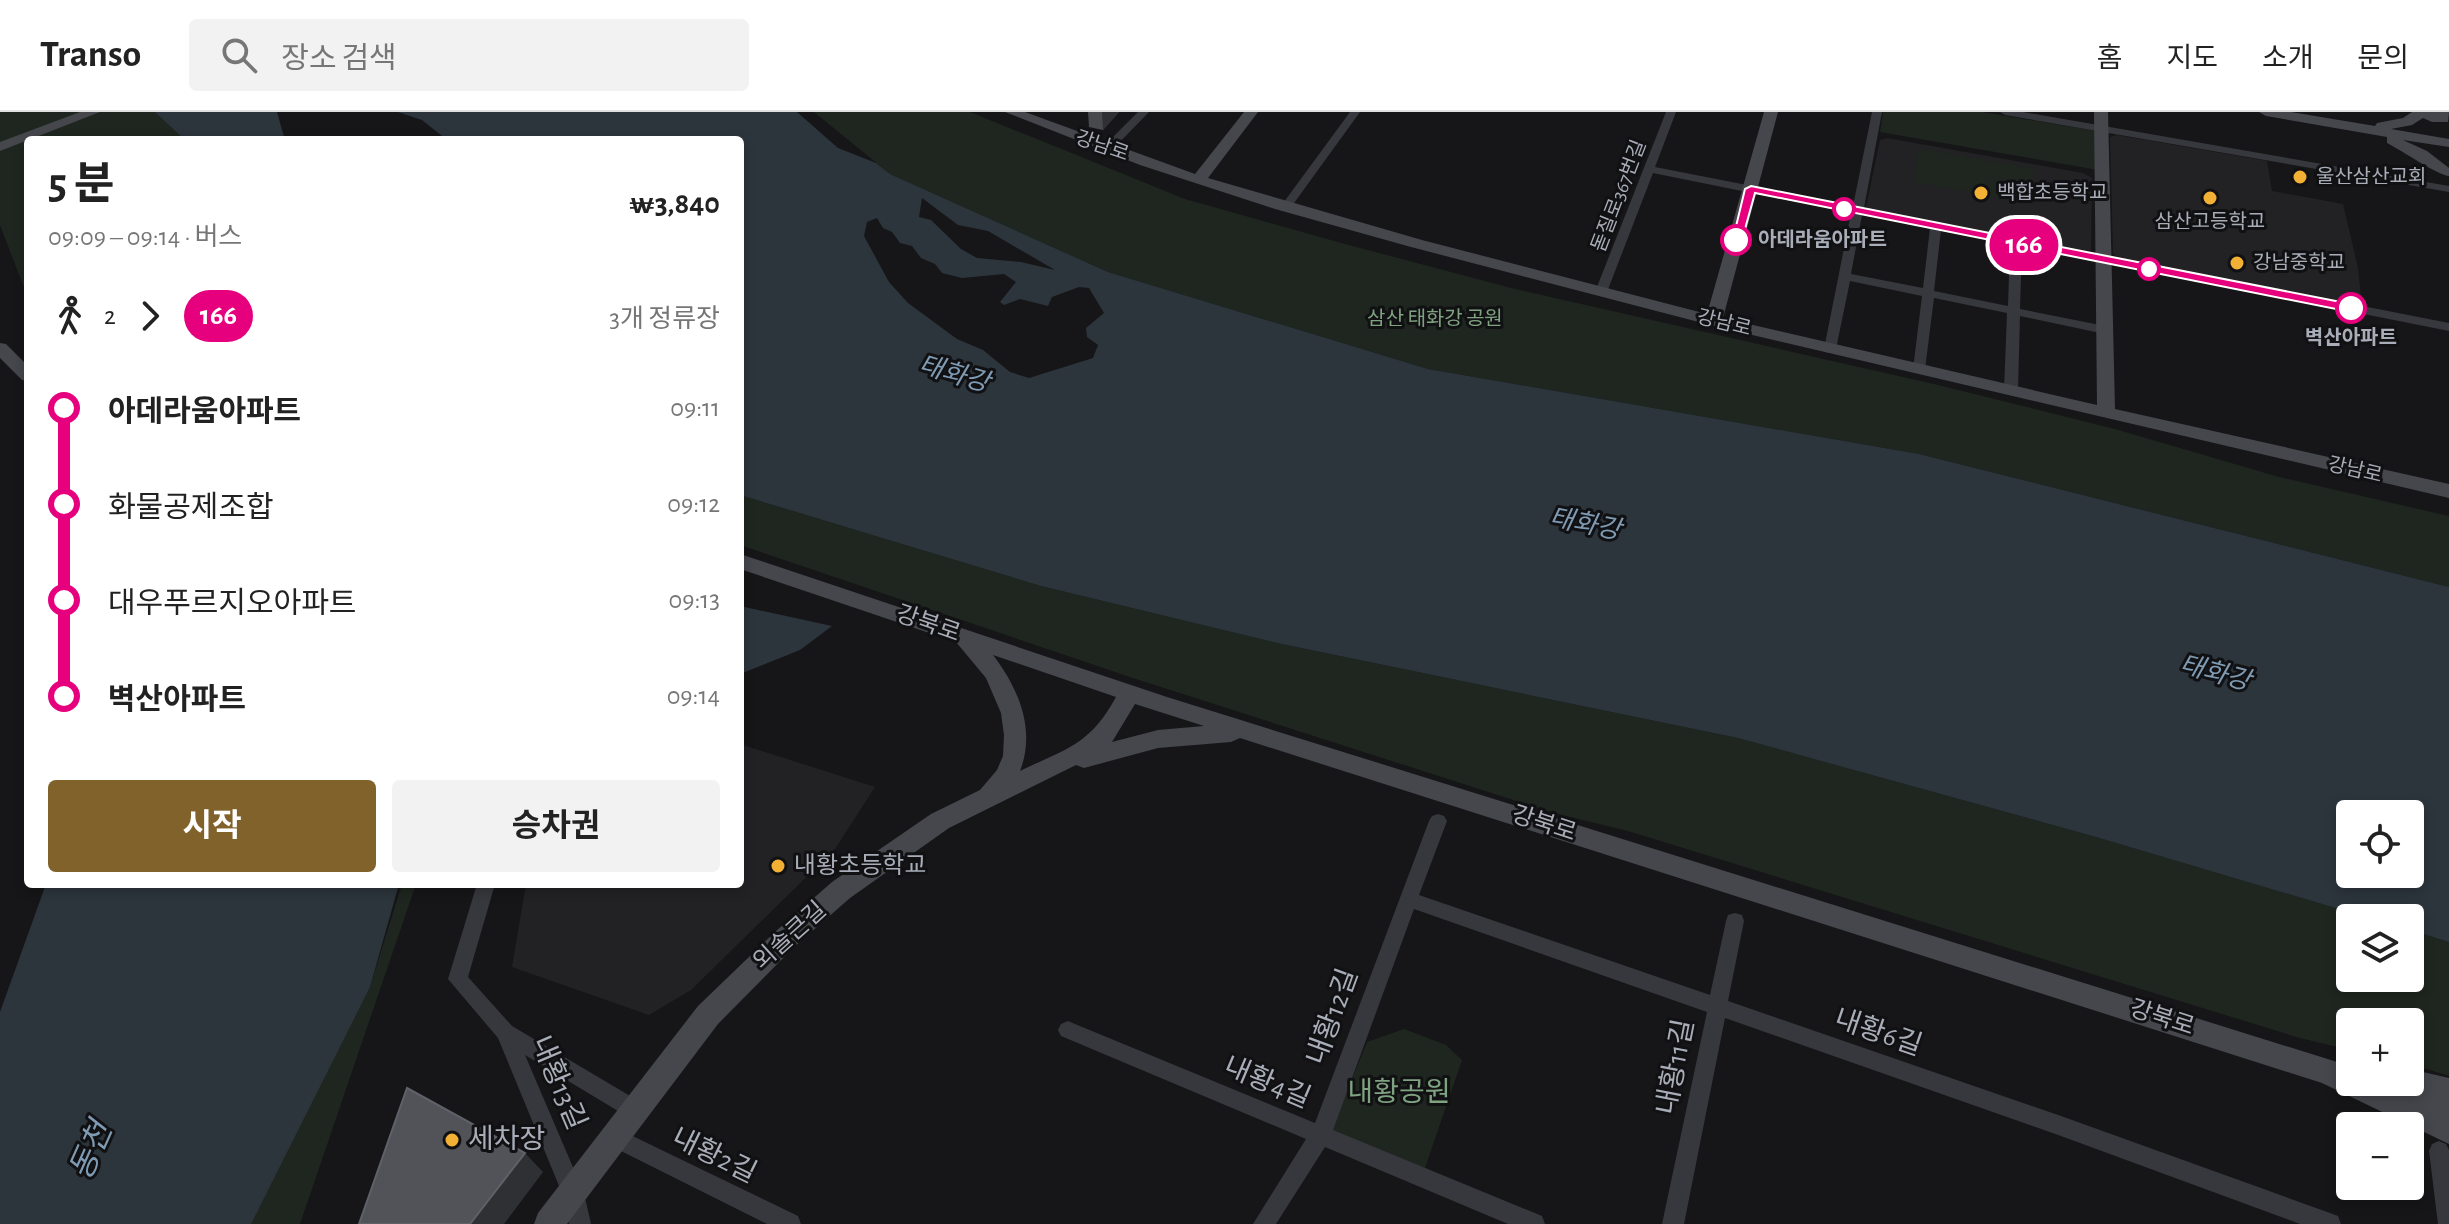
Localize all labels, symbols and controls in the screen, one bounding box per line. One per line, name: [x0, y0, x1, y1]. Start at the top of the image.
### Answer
search box: [189, 19, 749, 91]
icon: search: [217, 33, 261, 77]
text: Transo: [40, 36, 141, 74]
text: 장소 검색: [281, 44, 397, 74]
text: 홈: [2097, 45, 2122, 73]
text: 지도: [2166, 45, 2218, 73]
text: 소개: [2262, 45, 2313, 73]
text: 문의: [2357, 45, 2409, 73]
street label: 강남로: [1073, 127, 1132, 164]
street label: 돋질로367번길: [1588, 137, 1649, 255]
text: 5 분: [48, 163, 114, 207]
place label: 울산삼산교회: [2316, 166, 2426, 187]
marker: 울산삼산교회: [2291, 168, 2309, 186]
place label: 백합초등학교: [1997, 182, 2107, 203]
marker: 백합초등학교: [1972, 184, 1990, 202]
text: ₩3,840: [629, 189, 720, 219]
marker: 삼산고등학교: [2201, 189, 2219, 207]
unlabelled marker: [1833, 198, 1855, 220]
place label: 삼산고등학교: [2155, 211, 2265, 232]
line badge: 166: [1978, 219, 2070, 271]
text: 09:09 – 09:14 · 버스: [48, 224, 243, 250]
marker: 아데라움아파트: [1721, 225, 1751, 255]
place label: 아데라움아파트: [1758, 229, 1887, 250]
text: 166: [2005, 231, 2043, 259]
place label: 강남중학교: [2253, 252, 2345, 273]
marker: 강남중학교: [2228, 254, 2246, 272]
unlabelled marker: [2138, 258, 2160, 280]
marker: 벽산아파트: [2336, 293, 2366, 323]
icon: walk: [48, 294, 92, 338]
icon: forward: [128, 294, 172, 338]
text: 166: [200, 302, 237, 330]
text: 2: [104, 303, 116, 329]
text: 3개 정류장: [609, 306, 720, 332]
street label: 강남로: [1695, 306, 1753, 339]
park label: 삼산 태화강 공원: [1367, 308, 1503, 329]
place label: 벽산아파트: [2305, 327, 2397, 348]
water label: 태화강: [916, 351, 995, 397]
text: 09:11: [670, 395, 720, 421]
text: 아데라움아파트: [108, 397, 301, 427]
street label: 강남로: [2326, 453, 2384, 486]
text: 09:12: [667, 491, 720, 517]
text: 화물공제조합: [108, 493, 274, 523]
water label: 태화강: [1547, 503, 1626, 544]
text: 09:13: [668, 587, 720, 613]
text: 대우푸르지오아파트: [108, 589, 356, 619]
street label: 강북로: [893, 601, 964, 646]
water label: 태화강: [2177, 650, 2256, 696]
text: 09:14: [667, 683, 720, 709]
text: 벽산아파트: [108, 685, 246, 715]
button: 시작: [48, 780, 376, 872]
button: 승차권: [392, 780, 720, 872]
map controls: [2336, 800, 2424, 1200]
button: locate: [2336, 800, 2424, 888]
street label: 강북로: [1509, 801, 1580, 846]
place label: 내황초등학교: [794, 852, 926, 878]
marker: 내황초등학교: [769, 857, 787, 875]
street label: 외솔큰길: [748, 897, 831, 974]
button: layers: [2336, 904, 2424, 992]
street label: 내황12길: [1301, 965, 1363, 1069]
street label: 강북로: [2127, 995, 2198, 1040]
street label: 내황6길: [1831, 1003, 1926, 1061]
button: +: [2336, 1008, 2424, 1096]
street label: 내황11길: [1651, 1017, 1699, 1117]
street label: 내황13길: [526, 1031, 592, 1134]
street label: 내황4길: [1220, 1051, 1315, 1114]
park label: 내황공원: [1347, 1077, 1451, 1107]
button: −: [2336, 1112, 2424, 1200]
water label: 동천: [63, 1114, 119, 1184]
street label: 내황2길: [667, 1122, 761, 1188]
place label: 세차장: [468, 1124, 545, 1154]
marker: 세차장: [443, 1131, 461, 1149]

